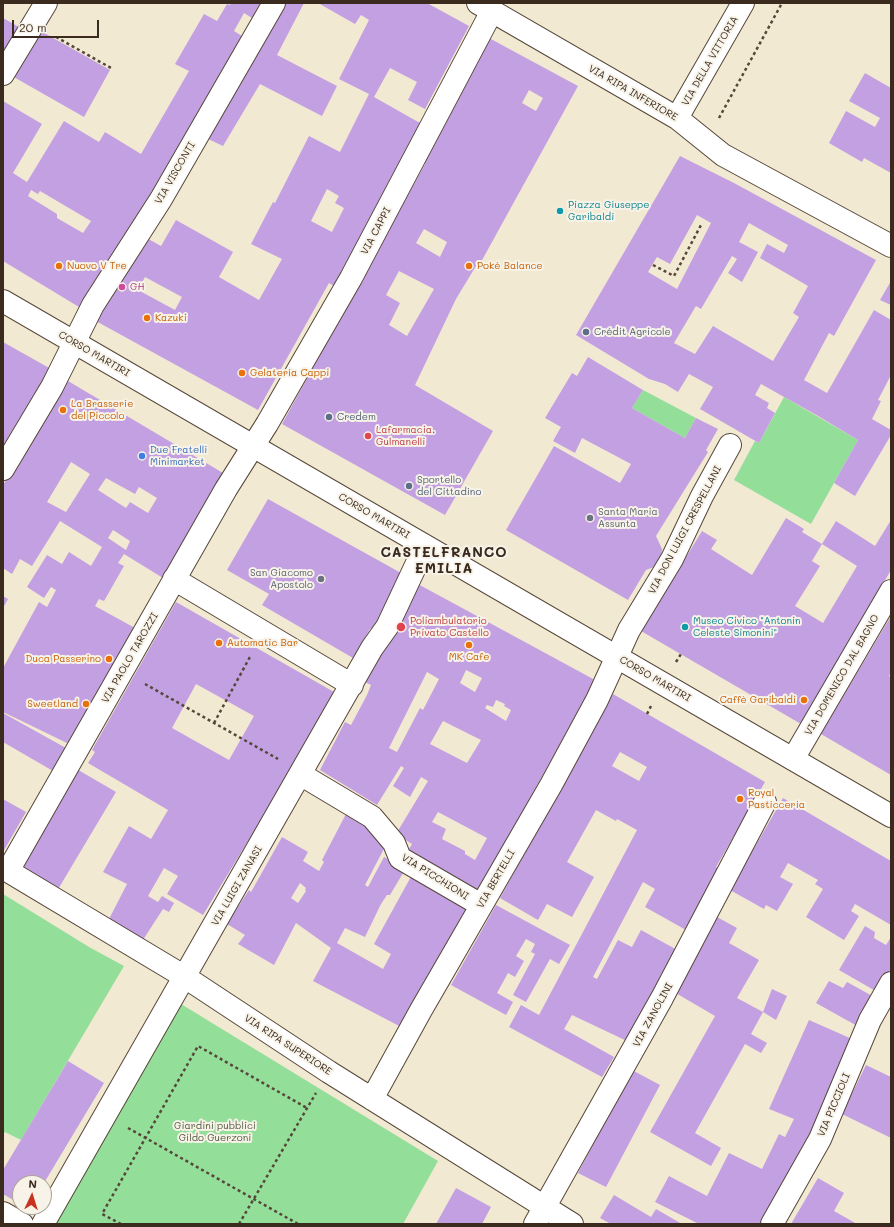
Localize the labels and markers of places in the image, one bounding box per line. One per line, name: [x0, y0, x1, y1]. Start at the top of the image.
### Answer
place label: Piazza Giuseppe Garibaldi: [568, 199, 649, 222]
marker: Piazza Giuseppe Garibaldi: [555, 206, 565, 216]
place label: Nuovo V Tre: [67, 260, 127, 272]
place label: Poké Balance: [477, 260, 543, 272]
marker: Nuovo V Tre: [54, 261, 64, 271]
marker: Poké Balance: [464, 261, 474, 271]
place label: GH: [130, 281, 145, 293]
marker: GH: [117, 282, 127, 292]
place label: Kazuki: [155, 312, 187, 324]
marker: Kazuki: [142, 313, 152, 323]
place label: Crédit Agricole: [594, 326, 671, 338]
marker: Crédit Agricole: [581, 327, 591, 337]
place label: Gelateria Cappi: [250, 367, 329, 379]
marker: Gelateria Cappi: [237, 368, 247, 378]
place label: La Brasserie del Piccolo: [71, 398, 133, 422]
marker: La Brasserie del Piccolo: [58, 405, 68, 415]
place label: Credem: [337, 411, 376, 423]
marker: Credem: [324, 412, 334, 422]
place label: Lafarmacia. Gulmanelli: [376, 424, 435, 448]
marker: Lafarmacia. Gulmanelli: [363, 431, 373, 441]
place label: Due Fratelli Minimarket: [150, 444, 207, 468]
marker: Due Fratelli Minimarket: [137, 451, 147, 461]
place label: Sportello del Cittadino: [417, 474, 481, 498]
marker: Sportello del Cittadino: [404, 481, 414, 491]
place label: Santa Maria Assunta: [598, 506, 658, 530]
marker: Santa Maria Assunta: [585, 513, 595, 523]
place label: San Giacomo Apostolo: [250, 567, 313, 590]
marker: San Giacomo Apostolo: [316, 574, 326, 584]
place label: Poliambulatorio Privato Castello: [410, 615, 489, 638]
place label: Museo Civico "Antonin Celeste Simonini": [693, 615, 801, 638]
marker: Poliambulatorio Privato Castello: [395, 621, 407, 633]
marker: Museo Civico "Antonin Celeste Simonini": [680, 622, 690, 632]
place label: Automatic Bar: [227, 637, 298, 649]
marker: Automatic Bar: [214, 638, 224, 648]
marker: MK Cafe: [464, 640, 474, 650]
place label: MK Cafe: [449, 651, 489, 663]
place label: Duca Passerino: [26, 653, 101, 665]
marker: Duca Passerino: [104, 654, 114, 664]
place label: Caffè Garibaldi: [720, 694, 796, 706]
marker: Caffè Garibaldi: [799, 695, 809, 705]
place label: Sweetland: [27, 698, 78, 710]
marker: Sweetland: [81, 699, 91, 709]
place label: Royal Pasticceria: [748, 787, 805, 810]
marker: Royal Pasticceria: [735, 794, 745, 804]

